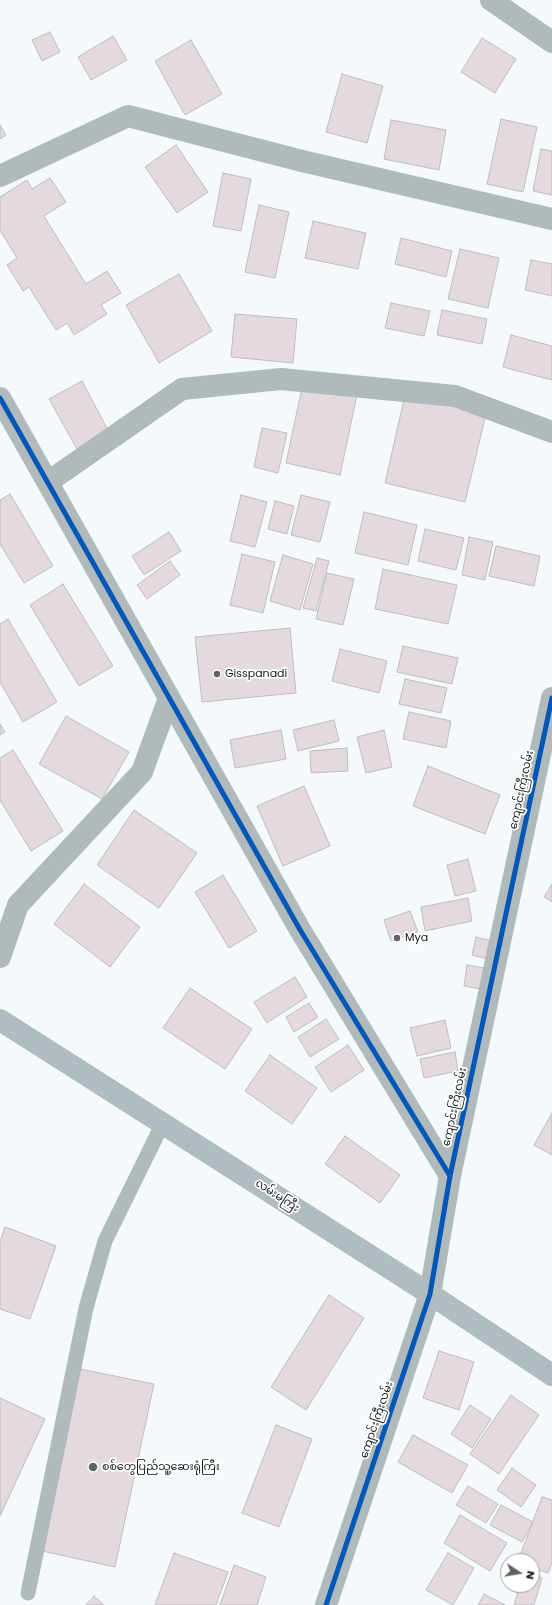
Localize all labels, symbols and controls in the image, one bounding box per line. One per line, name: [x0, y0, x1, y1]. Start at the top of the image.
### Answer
place label: Gisspanadi: [225, 667, 287, 681]
marker: Gisspanadi: [212, 669, 222, 679]
street label: ကျောင်းကြီးလမ်း: [507, 749, 537, 831]
place label: Mya: [405, 931, 428, 945]
marker: Mya: [392, 933, 402, 943]
street label: ကျောင်းကြီးလမ်း: [440, 1066, 470, 1148]
street label: လမ်းမကြီး: [253, 1177, 301, 1215]
street label: ကျောင်းကြီးလမ်း: [358, 1380, 396, 1460]
place label: စစ်တွေပြည်သူ့ဆေးရုံကြီး: [102, 1460, 220, 1474]
marker: စစ်တွေပြည်သူ့ဆေးရုံကြီး: [87, 1461, 99, 1473]
north arrow: [500, 1553, 540, 1593]
text: N: [522, 1570, 539, 1581]

